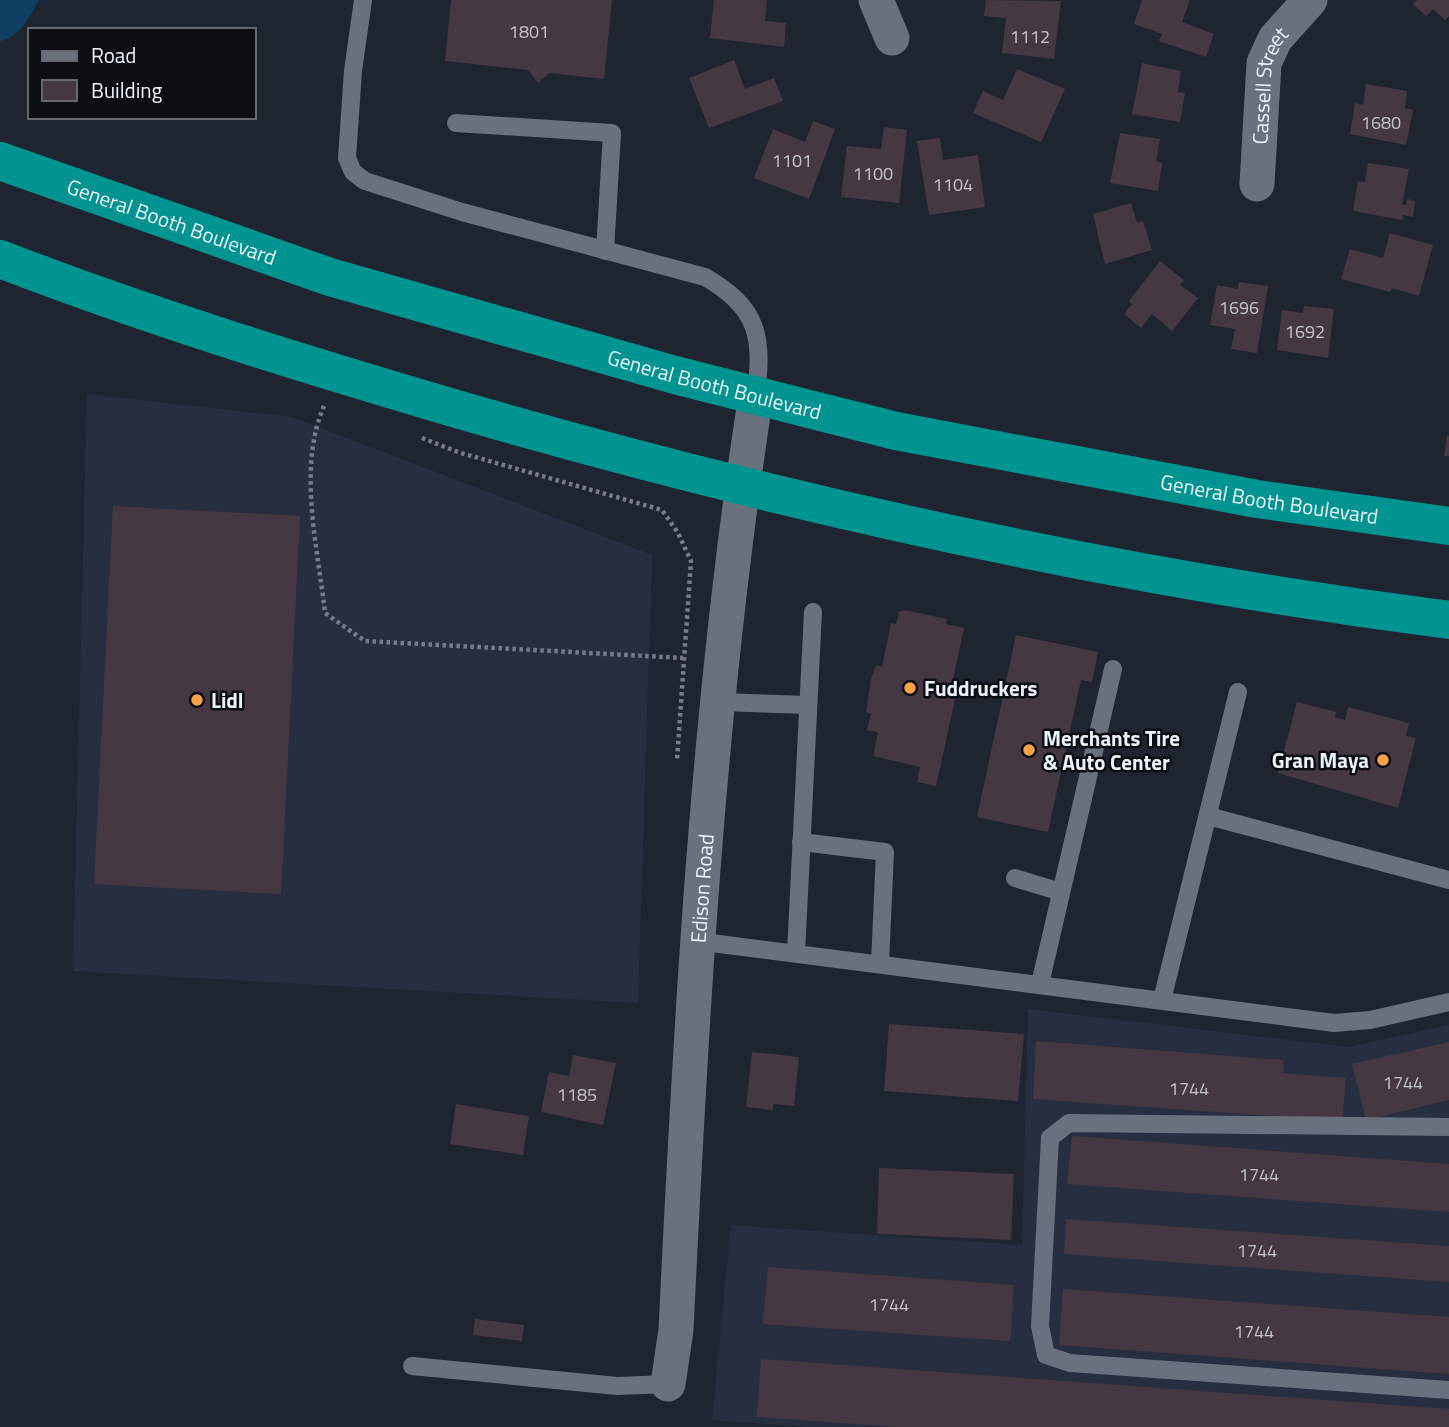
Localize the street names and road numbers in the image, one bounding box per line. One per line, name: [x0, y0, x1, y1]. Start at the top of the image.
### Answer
street label: Cassell Street: [1243, 18, 1296, 145]
street label: General Booth Boulevard: [63, 170, 281, 273]
street label: General Booth Boulevard: [604, 341, 825, 428]
street label: General Booth Boulevard: [1158, 465, 1380, 532]
street label: Edison Road: [682, 833, 722, 944]

